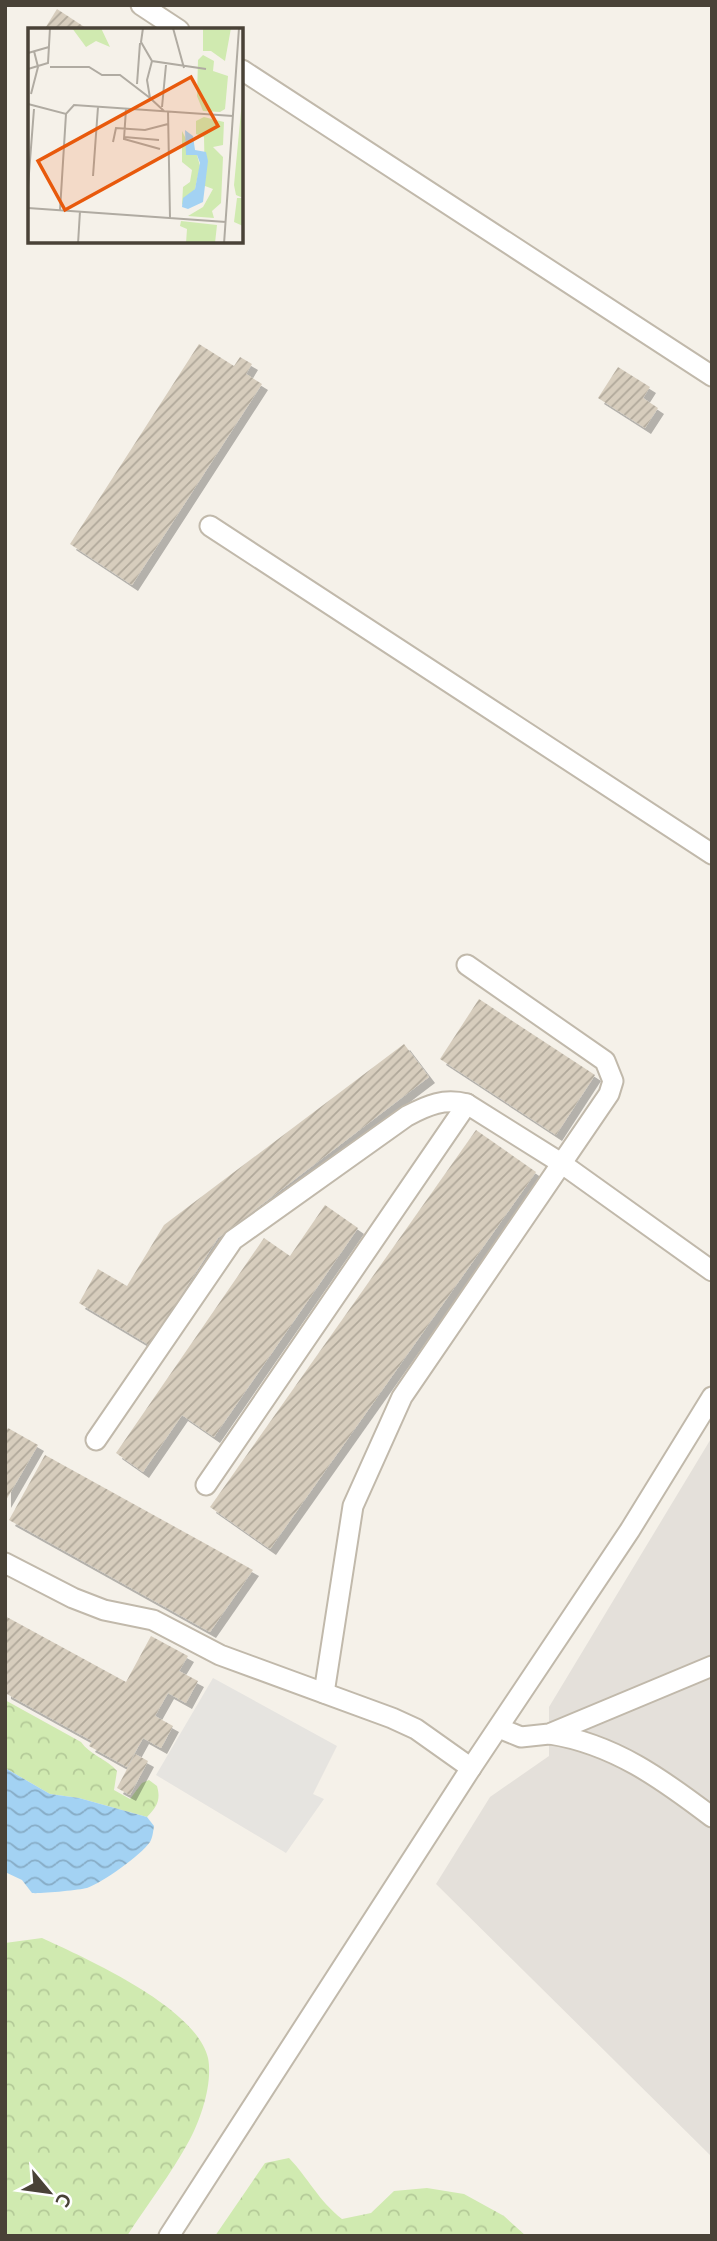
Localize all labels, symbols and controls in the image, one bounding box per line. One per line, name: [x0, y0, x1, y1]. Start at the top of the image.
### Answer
inset map: [28, 28, 243, 243]
north arrow: [14, 2157, 84, 2227]
text: С: [51, 2190, 76, 2211]

